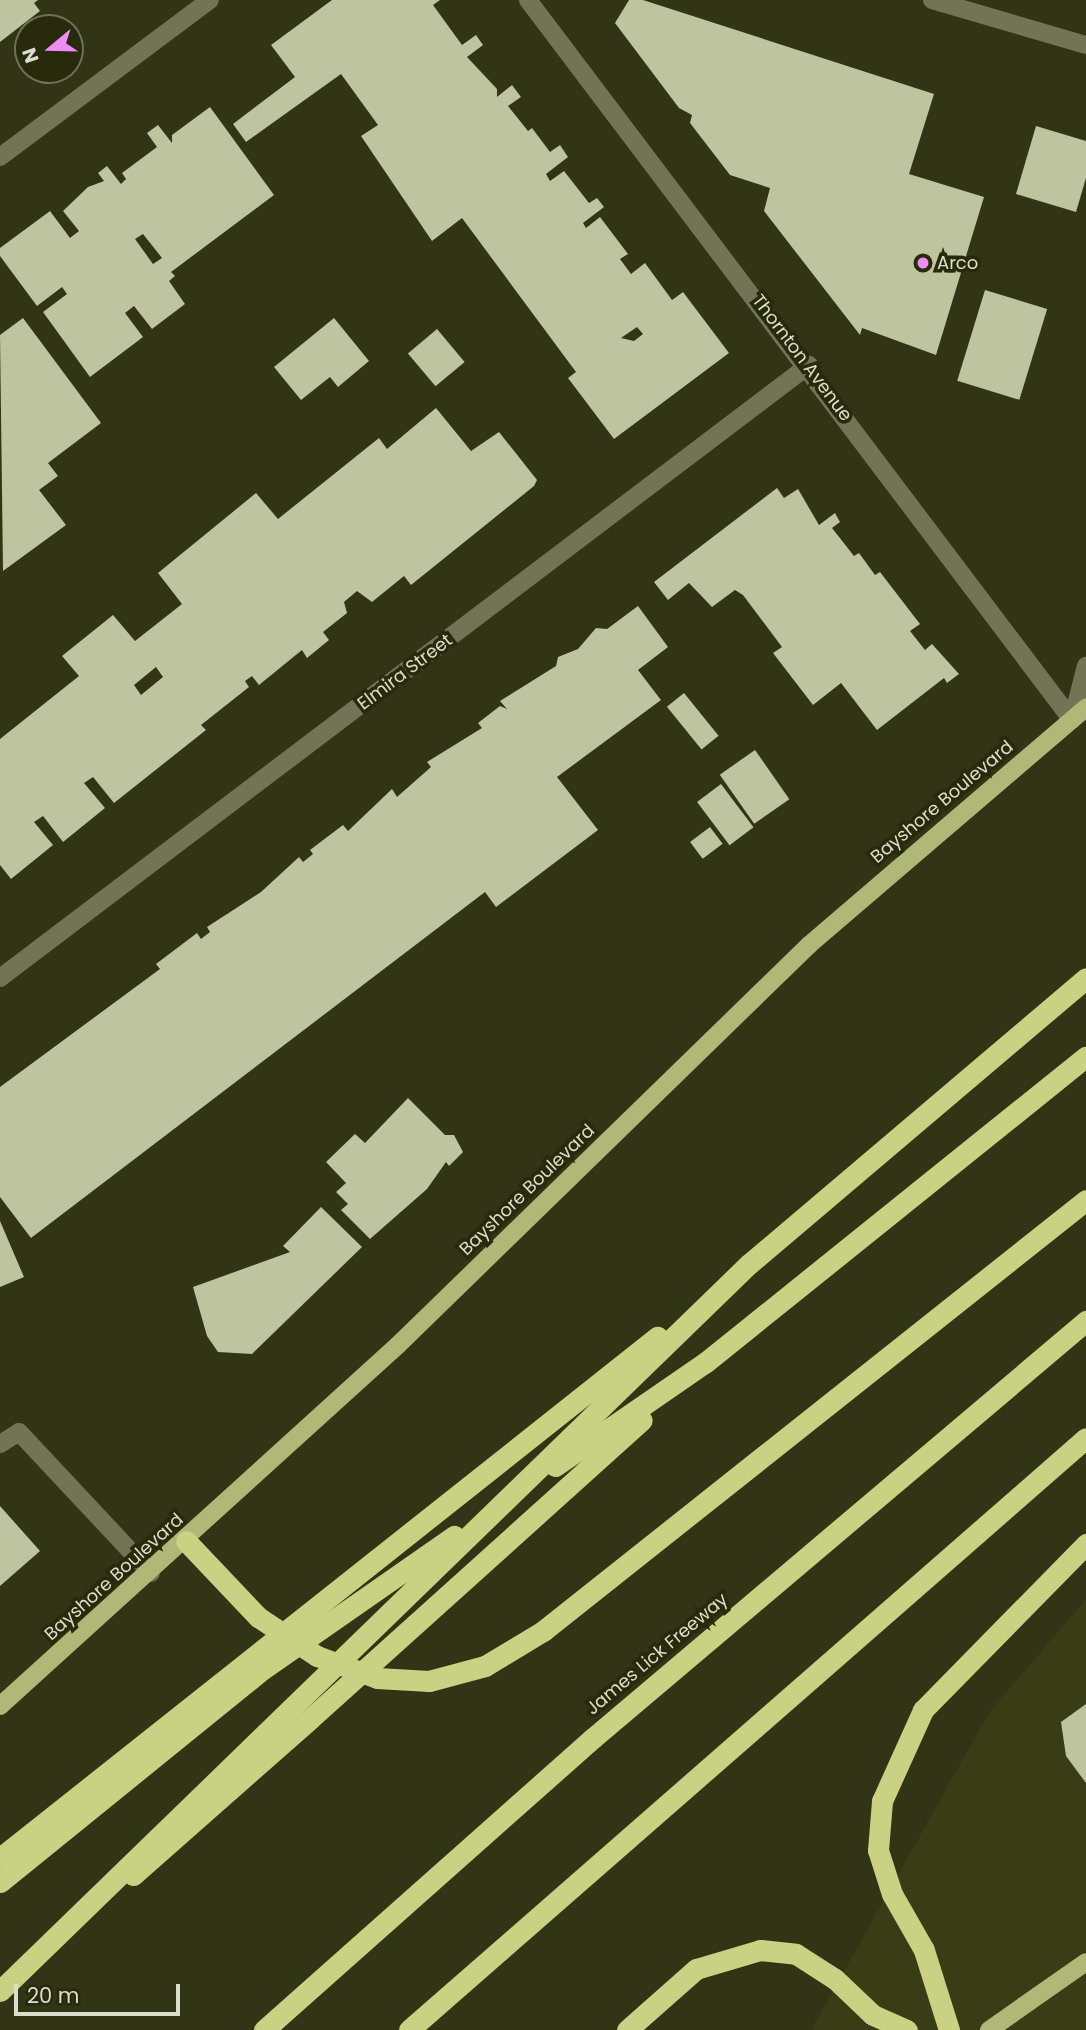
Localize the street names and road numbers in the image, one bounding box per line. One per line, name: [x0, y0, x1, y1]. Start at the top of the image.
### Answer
street label: Thornton Avenue: [747, 290, 857, 426]
street label: Elmira Street: [353, 629, 457, 715]
street label: Bayshore Boulevard: [866, 736, 1018, 868]
street label: Bayshore Boulevard: [455, 1120, 599, 1260]
street label: Bayshore Boulevard: [40, 1509, 188, 1645]
street label: James Lick Freeway: [582, 1589, 732, 1719]

